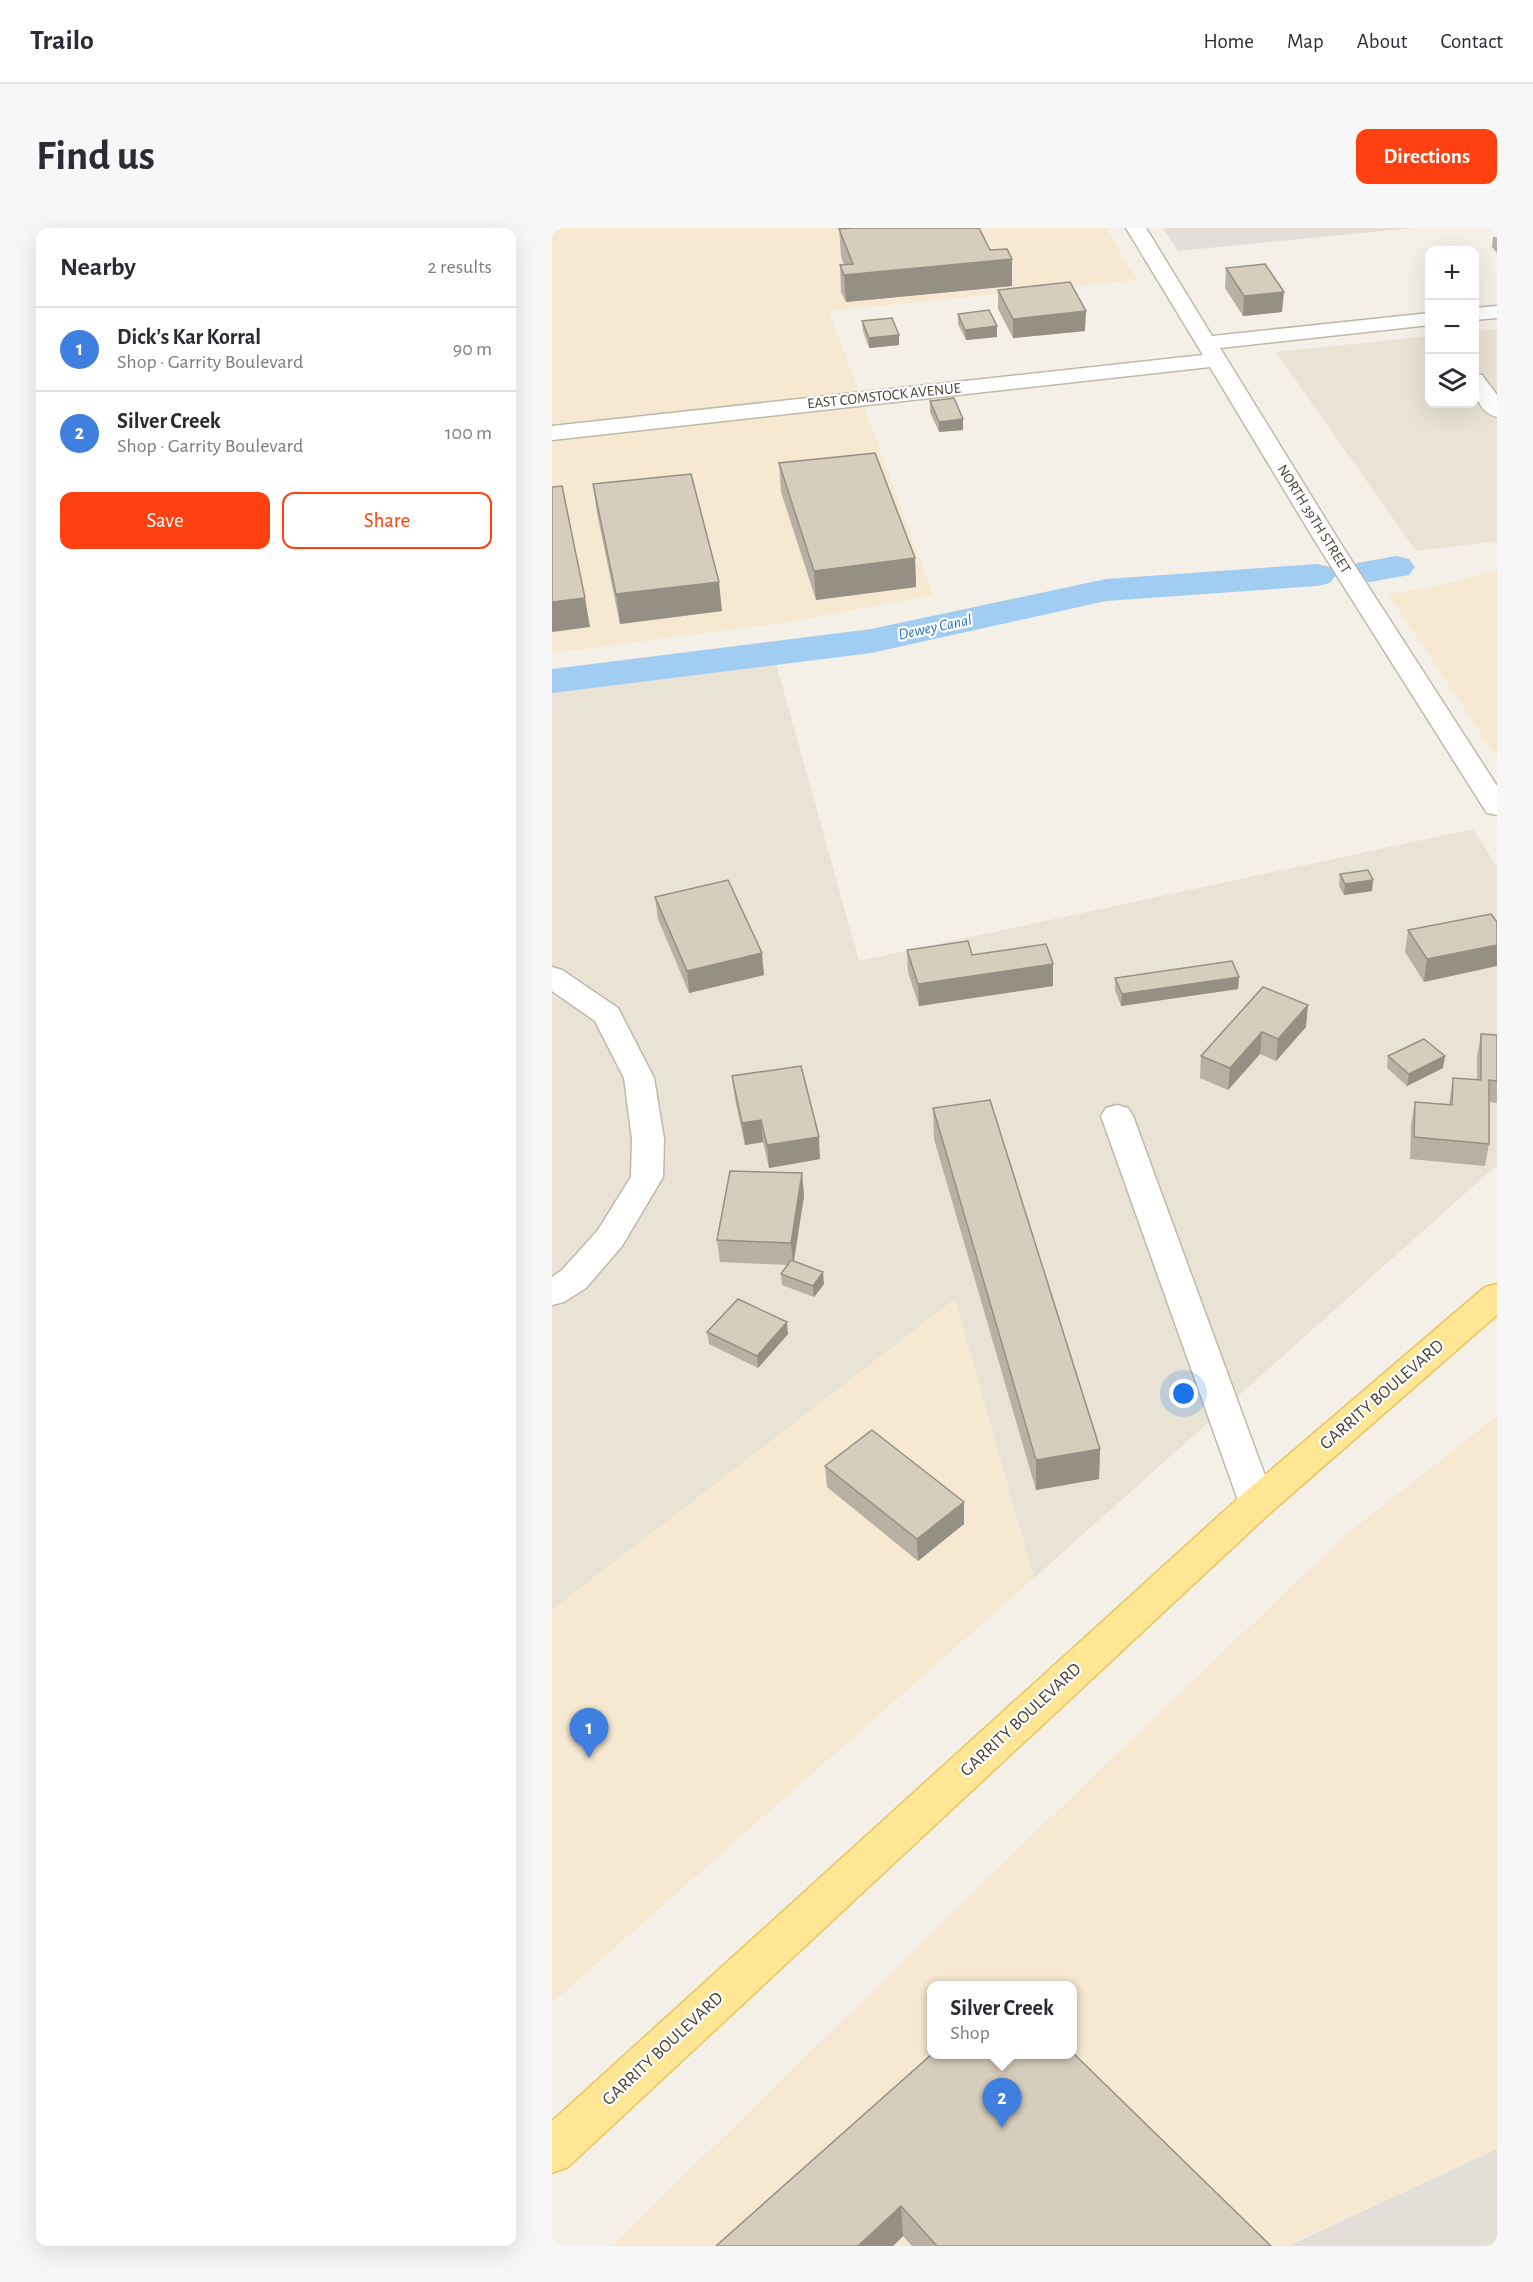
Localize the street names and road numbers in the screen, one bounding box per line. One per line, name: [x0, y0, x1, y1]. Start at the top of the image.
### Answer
street label: EAST COMSTOCK AVENUE: [807, 380, 961, 412]
street label: NORTH 39TH STREET: [1275, 462, 1354, 577]
street label: GARRITY BOULEVARD: [1317, 1337, 1447, 1453]
street label: GARRITY BOULEVARD: [957, 1660, 1085, 1780]
street label: GARRITY BOULEVARD: [599, 1989, 727, 2109]

